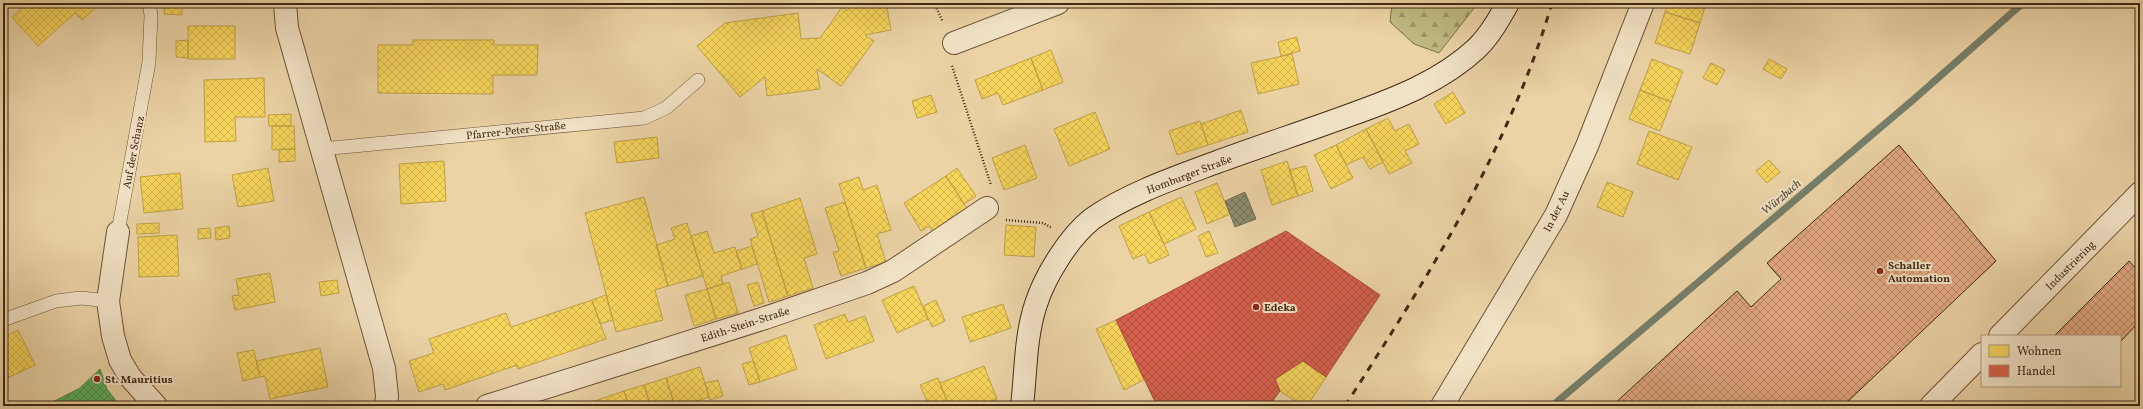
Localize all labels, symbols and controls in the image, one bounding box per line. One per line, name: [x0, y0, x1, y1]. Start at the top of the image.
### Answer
street label: Auf der Schanz: [120, 114, 149, 190]
street label: Pfarrer-Peter-Straße: [465, 119, 567, 144]
street label: Homburger Straße: [1145, 152, 1234, 199]
water label: Würzbach: [1758, 176, 1805, 219]
street label: In der Au: [1541, 188, 1574, 235]
street label: Industriering: [2043, 238, 2099, 294]
place label: Schaller Automation: [1888, 259, 1950, 287]
marker: Schaller Automation: [1875, 266, 1885, 276]
place label: Edeka: [1264, 301, 1296, 316]
marker: Edeka: [1251, 302, 1261, 312]
street label: Edith-Stein-Straße: [699, 304, 792, 347]
legend: [1981, 335, 2121, 387]
text: Wohnen: [2017, 344, 2062, 360]
text: Handel: [2017, 364, 2056, 380]
place label: St. Mauritius: [105, 373, 173, 388]
marker: St. Mauritius: [92, 374, 102, 384]

